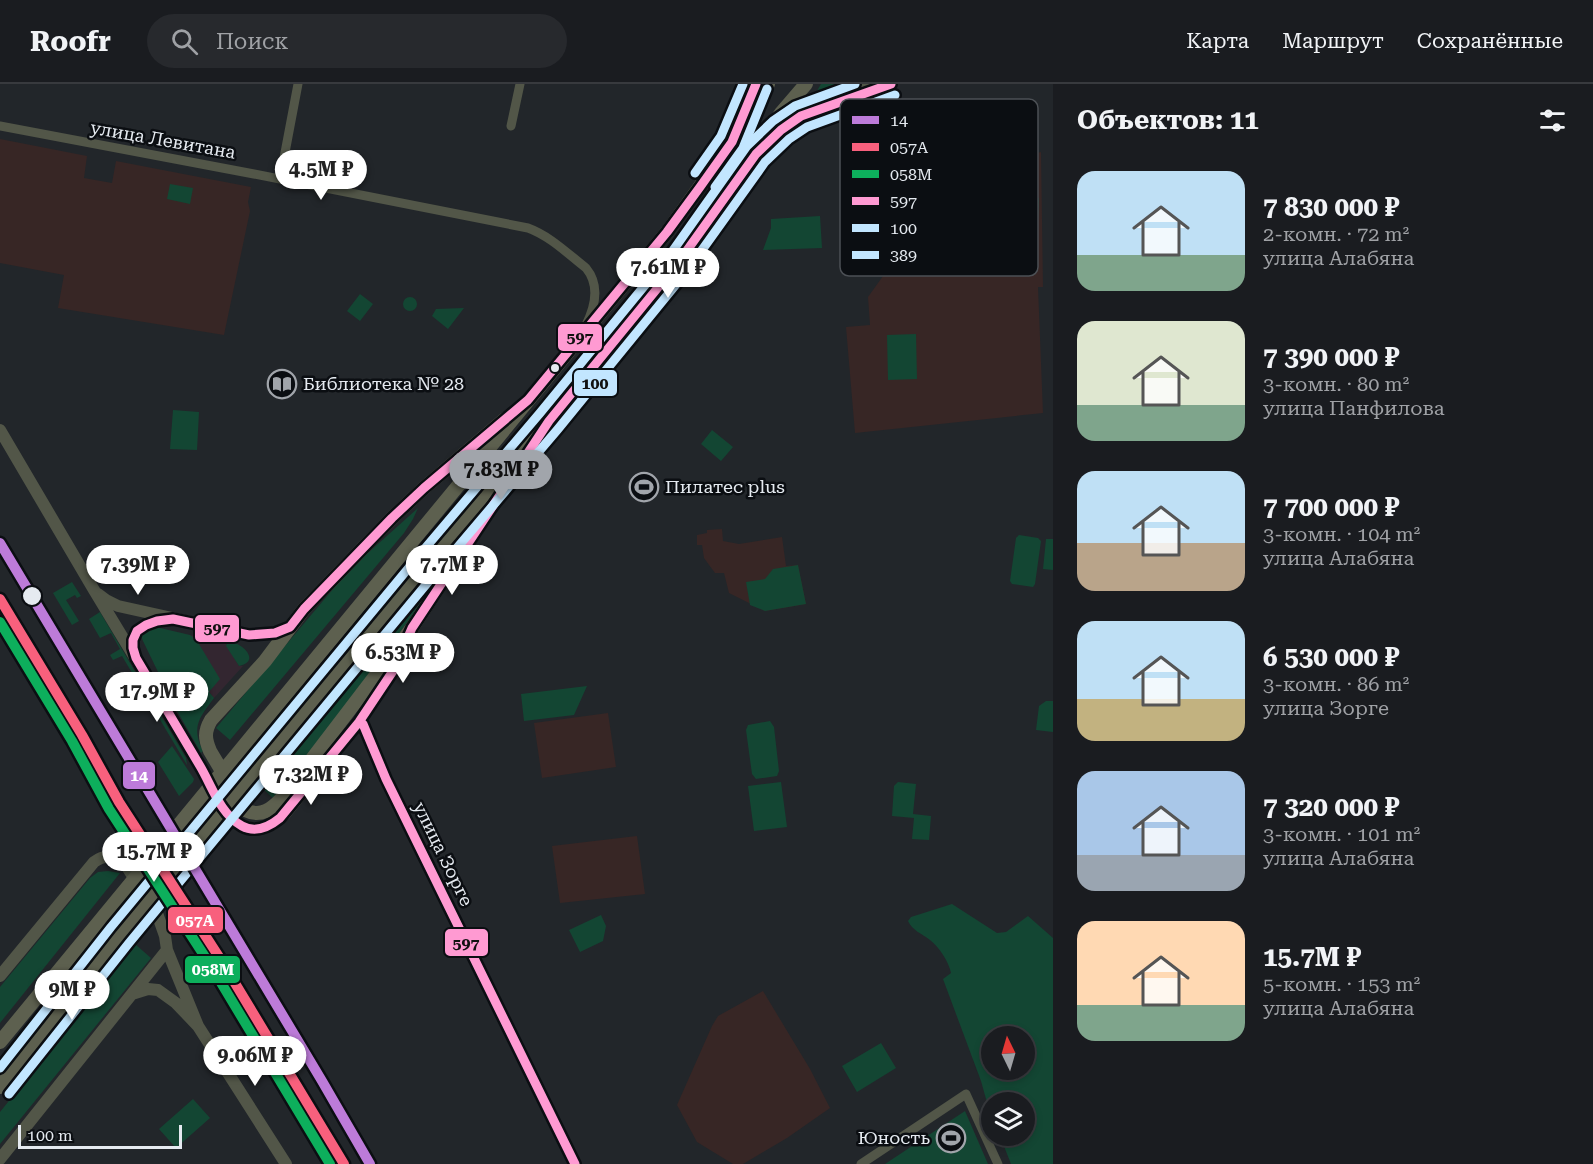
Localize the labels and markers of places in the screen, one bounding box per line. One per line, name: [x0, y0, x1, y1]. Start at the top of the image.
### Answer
pin: 4.5M ₽: [272, 150, 370, 201]
pin: 7.61M ₽: [613, 248, 723, 299]
unlabelled marker: [549, 362, 561, 374]
library icon: Библиотека № 28: [266, 368, 298, 400]
place label: Библиотека № 28: [303, 373, 464, 394]
pin: 7.83M ₽: [446, 450, 556, 501]
sports icon: Пилатес plus: [628, 471, 660, 503]
place label: Пилатес plus: [665, 476, 785, 497]
pin: 7.39M ₽: [83, 545, 193, 596]
pin: 7.7M ₽: [403, 545, 501, 596]
unlabelled marker: [21, 585, 43, 607]
pin: 6.53M ₽: [348, 633, 458, 684]
pin: 17.9M ₽: [102, 672, 212, 723]
pin: 7.32M ₽: [256, 755, 366, 806]
pin: 15.7M ₽: [99, 832, 209, 883]
pin: 9M ₽: [36, 970, 108, 1021]
pin: 9.06M ₽: [200, 1036, 310, 1087]
sports icon: Юность: [935, 1122, 967, 1154]
place label: Юность: [858, 1127, 931, 1148]

